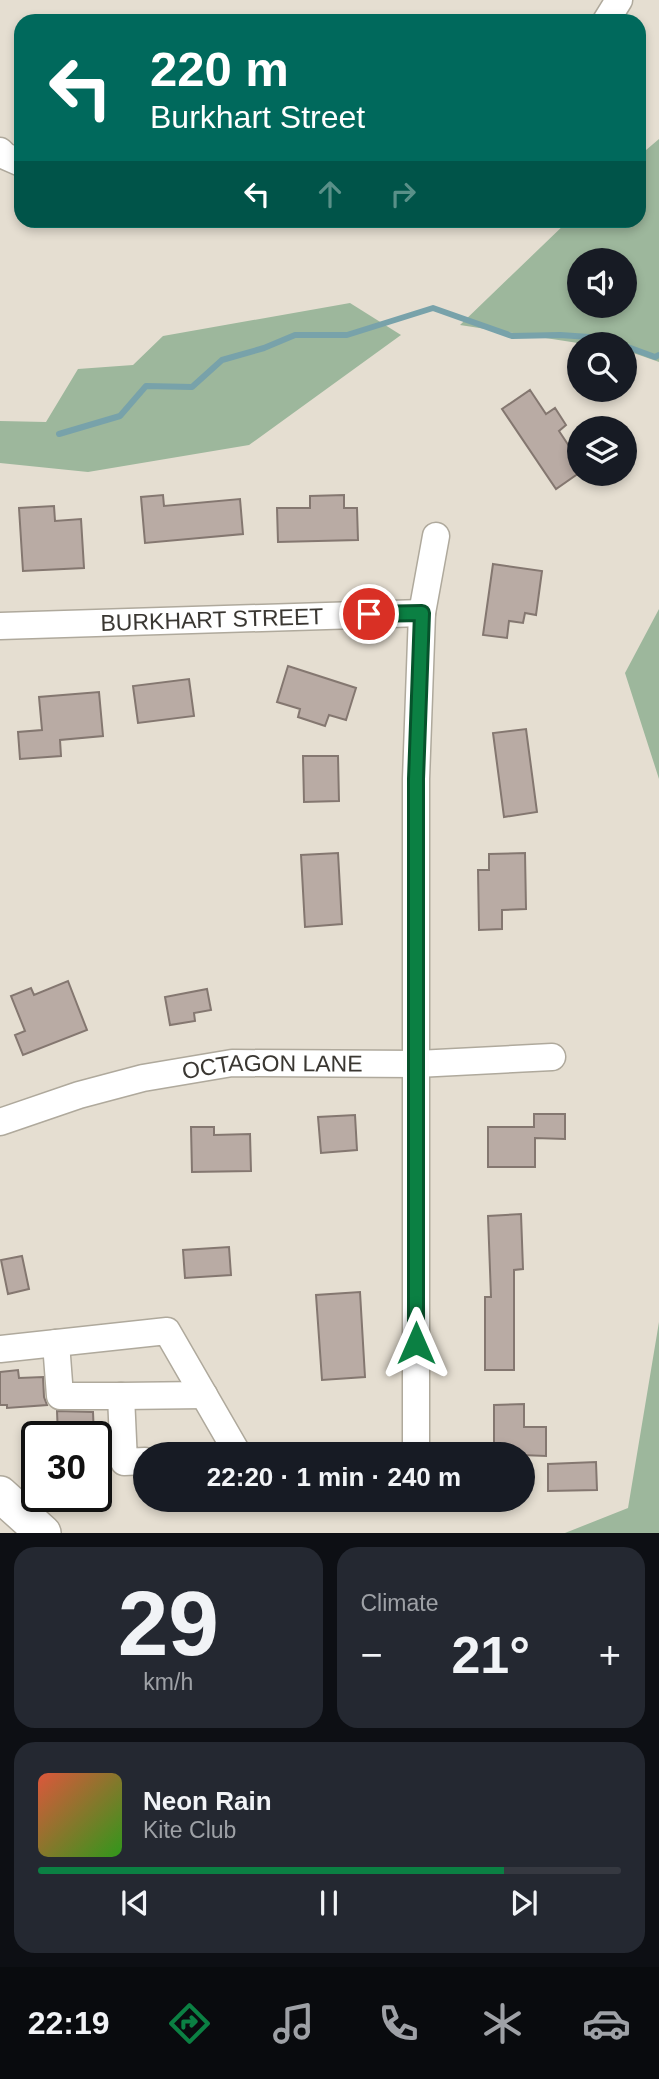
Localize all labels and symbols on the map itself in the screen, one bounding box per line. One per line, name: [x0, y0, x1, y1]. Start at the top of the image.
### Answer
pin: [339, 584, 399, 644]
street label: BURKHART STREET: [100, 603, 324, 636]
street label: OCTAGON LANE: [180, 1050, 363, 1084]
position arrow: [379, 1306, 453, 1380]
speed limit sign: 30: [21, 1421, 112, 1512]

